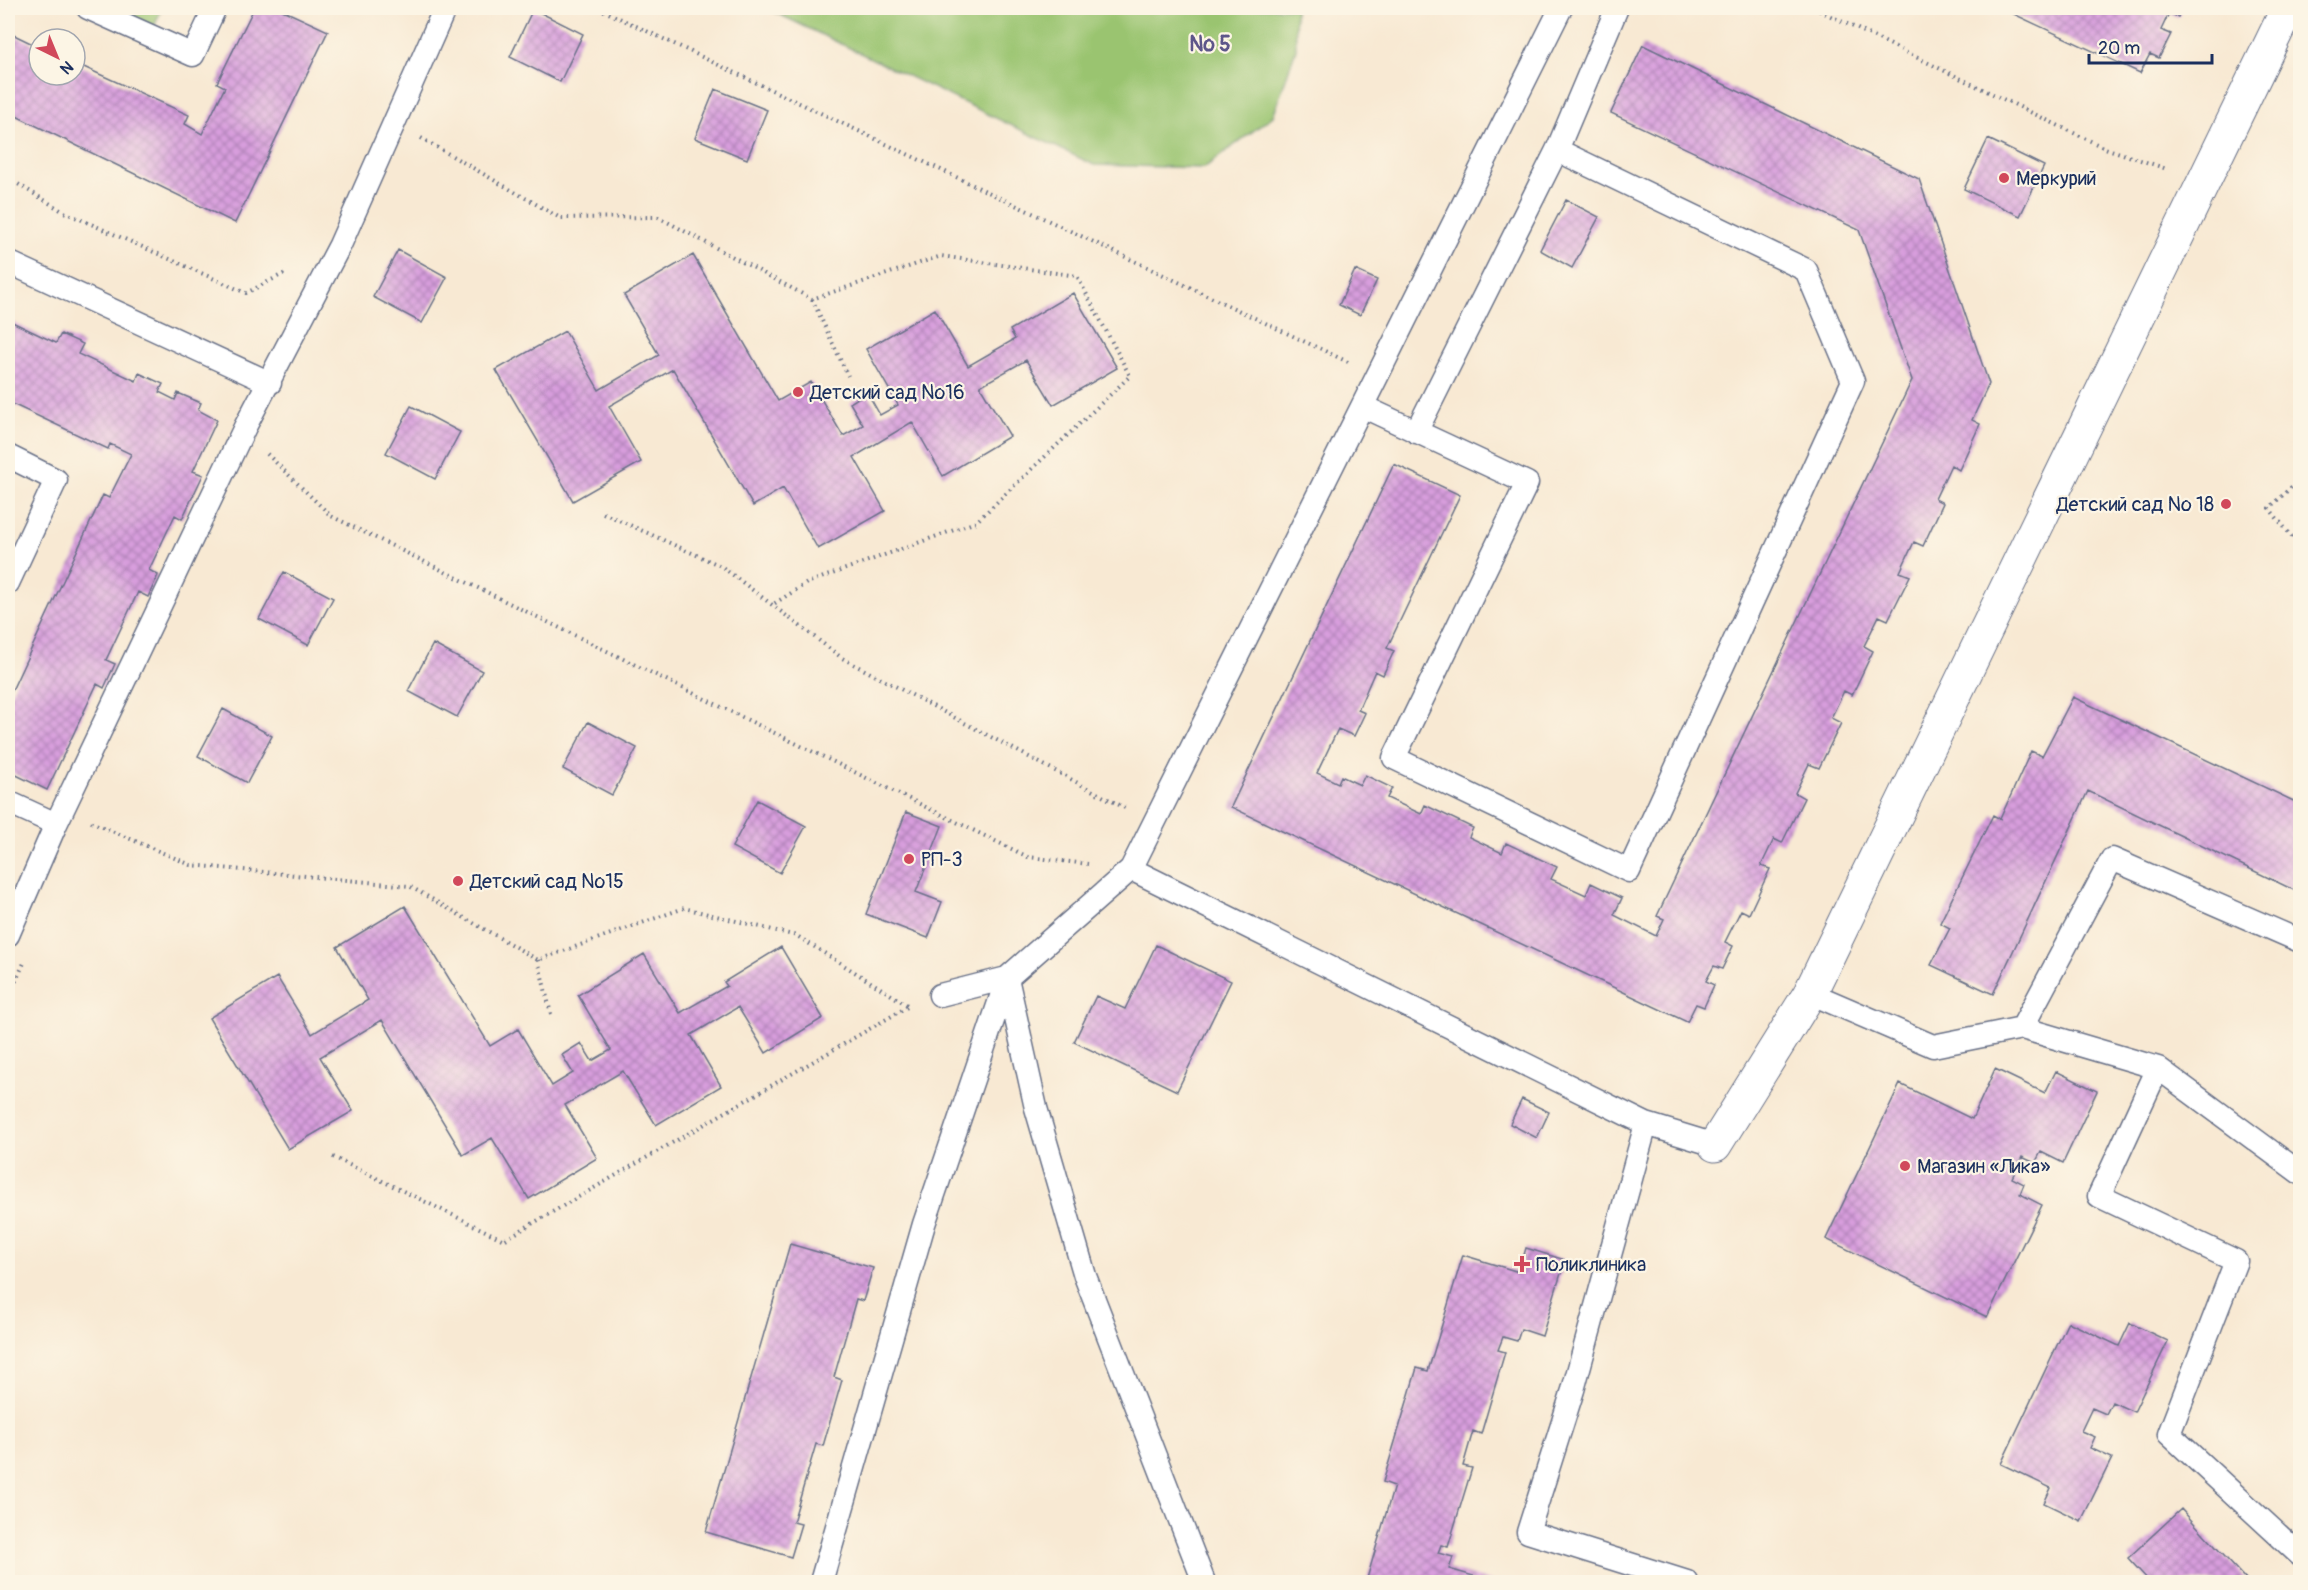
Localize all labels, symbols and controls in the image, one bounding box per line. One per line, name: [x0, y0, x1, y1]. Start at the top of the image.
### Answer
north arrow: [27, 27, 87, 87]
scale bar: [2089, 27, 2212, 65]
district label: № 5: [1189, 31, 1231, 58]
text: 20 m: [2098, 37, 2140, 60]
text: N: [56, 56, 77, 78]
place label: Меркурий: [2016, 166, 2097, 191]
marker: Меркурий: [1997, 171, 2011, 185]
place label: Детский сад №16: [809, 380, 965, 405]
marker: Детский сад №16: [791, 385, 805, 399]
place label: Детский сад № 18: [2056, 492, 2214, 517]
marker: Детский сад № 18: [2219, 497, 2233, 511]
place label: РП-3: [921, 847, 963, 872]
marker: РП-3: [902, 852, 916, 866]
place label: Детский сад №15: [469, 869, 624, 894]
marker: Детский сад №15: [451, 874, 465, 888]
place label: Магазин «Лика»: [1917, 1154, 2050, 1179]
marker: Магазин «Лика»: [1898, 1159, 1912, 1173]
place label: Поликлиника: [1536, 1252, 1646, 1277]
marker: Поликлиника: [1513, 1255, 1531, 1273]

